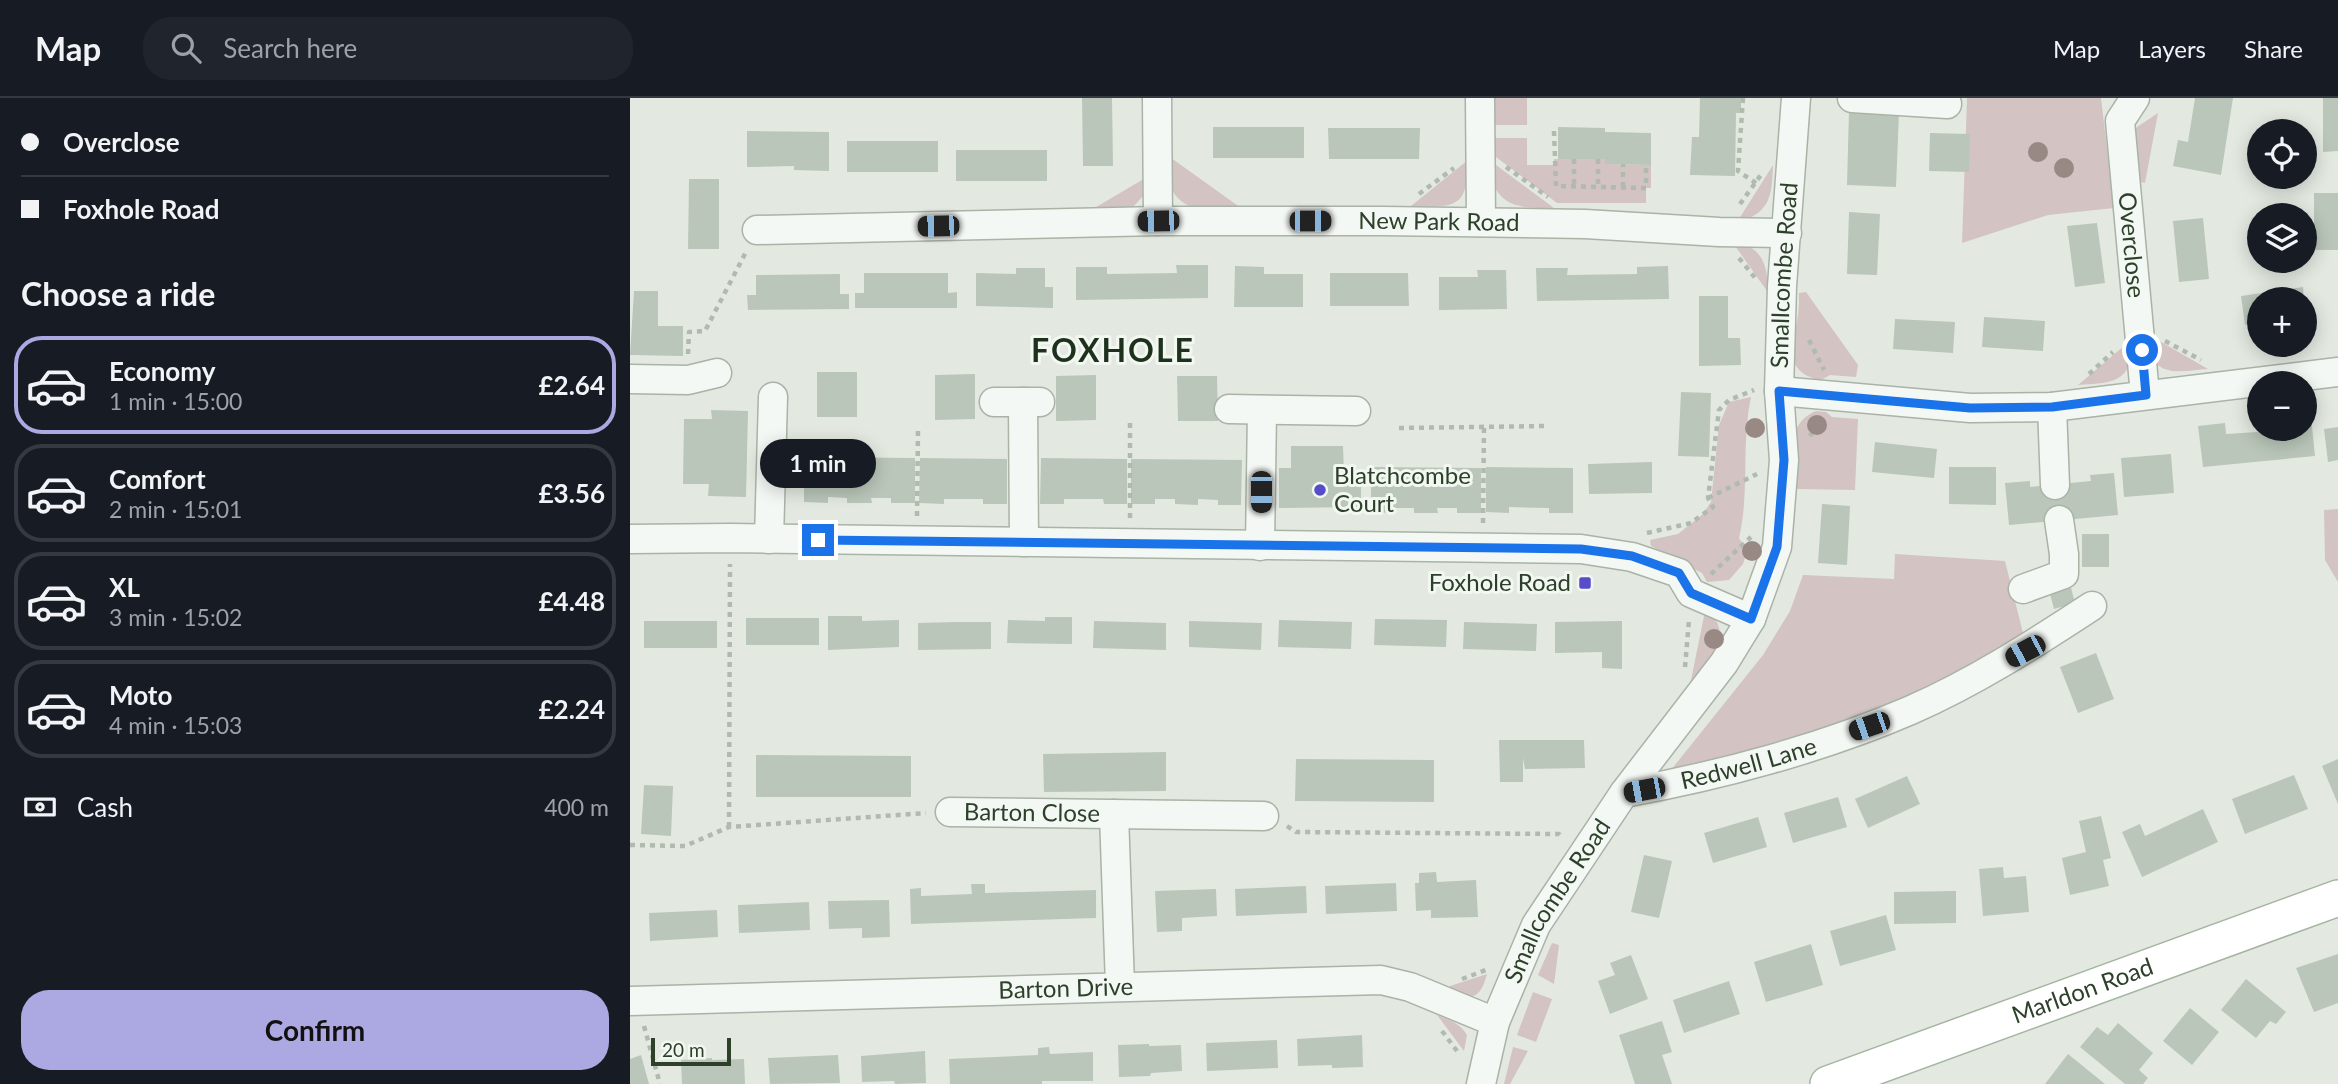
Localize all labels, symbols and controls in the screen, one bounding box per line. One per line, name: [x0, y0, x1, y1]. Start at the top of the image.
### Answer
search box: [143, 17, 633, 80]
text: Map: [35, 28, 101, 68]
icon: search: [167, 29, 205, 67]
text: Search here: [223, 32, 357, 64]
text: Map: [2053, 34, 2100, 63]
text: Layers: [2138, 34, 2206, 63]
text: Share: [2244, 34, 2303, 63]
map controls: [2247, 119, 2317, 441]
button: locate: [2247, 119, 2317, 189]
text: Overclose: [63, 126, 180, 158]
street label: Smallcombe Road: [1764, 181, 1803, 369]
street label: Overclose: [2114, 191, 2152, 299]
text: Foxhole Road: [63, 193, 219, 225]
button: layers: [2247, 203, 2317, 273]
street label: New Park Road: [1358, 205, 1520, 236]
car: [1137, 210, 1180, 232]
car: [1290, 211, 1332, 232]
car: [917, 215, 960, 237]
text: Choose a ride: [21, 274, 215, 313]
button: +: [2247, 287, 2317, 357]
district label: FOXHOLE: [1031, 330, 1195, 369]
route start: [2126, 334, 2158, 366]
icon: car: [25, 354, 88, 417]
text: Economy: [109, 355, 215, 387]
text: £2.64: [539, 369, 605, 401]
button: −: [2247, 371, 2317, 441]
text: 1 min · 15:00: [109, 387, 242, 415]
callout: 1 min: [760, 438, 876, 488]
text: 1 min: [789, 449, 847, 477]
place label: Blatchcombe Court: [1334, 460, 1471, 517]
icon: car: [25, 462, 88, 525]
text: Comfort: [109, 463, 206, 495]
car: [1251, 471, 1272, 513]
text: £3.56: [539, 477, 605, 509]
marker: Blatchcombe Court: [1312, 482, 1328, 498]
text: 2 min · 15:01: [109, 495, 242, 523]
route end: [802, 524, 834, 556]
place label: Foxhole Road: [1429, 567, 1571, 596]
icon: car: [25, 570, 88, 633]
text: XL: [109, 571, 140, 603]
marker: Foxhole Road: [1577, 575, 1593, 591]
text: £4.48: [539, 585, 605, 617]
text: 3 min · 15:02: [109, 603, 242, 631]
car: [2002, 632, 2049, 670]
icon: car: [25, 678, 88, 741]
text: Moto: [109, 679, 172, 711]
text: £2.24: [539, 693, 605, 725]
car: [1846, 709, 1893, 743]
text: 4 min · 15:03: [109, 711, 242, 739]
street label: Redwell Lane: [1678, 730, 1820, 794]
car: [1622, 776, 1667, 804]
icon: cash: [21, 788, 59, 826]
text: Cash: [77, 791, 133, 823]
text: 400 m: [544, 793, 609, 821]
street label: Barton Close: [964, 796, 1100, 827]
street label: Smallcombe Road: [1497, 813, 1616, 987]
street label: Marldon Road: [2008, 951, 2157, 1029]
street label: Barton Drive: [998, 971, 1134, 1004]
button: Confirm: [21, 990, 609, 1070]
scale bar: [651, 1035, 732, 1067]
text: 20 m: [662, 1038, 705, 1061]

